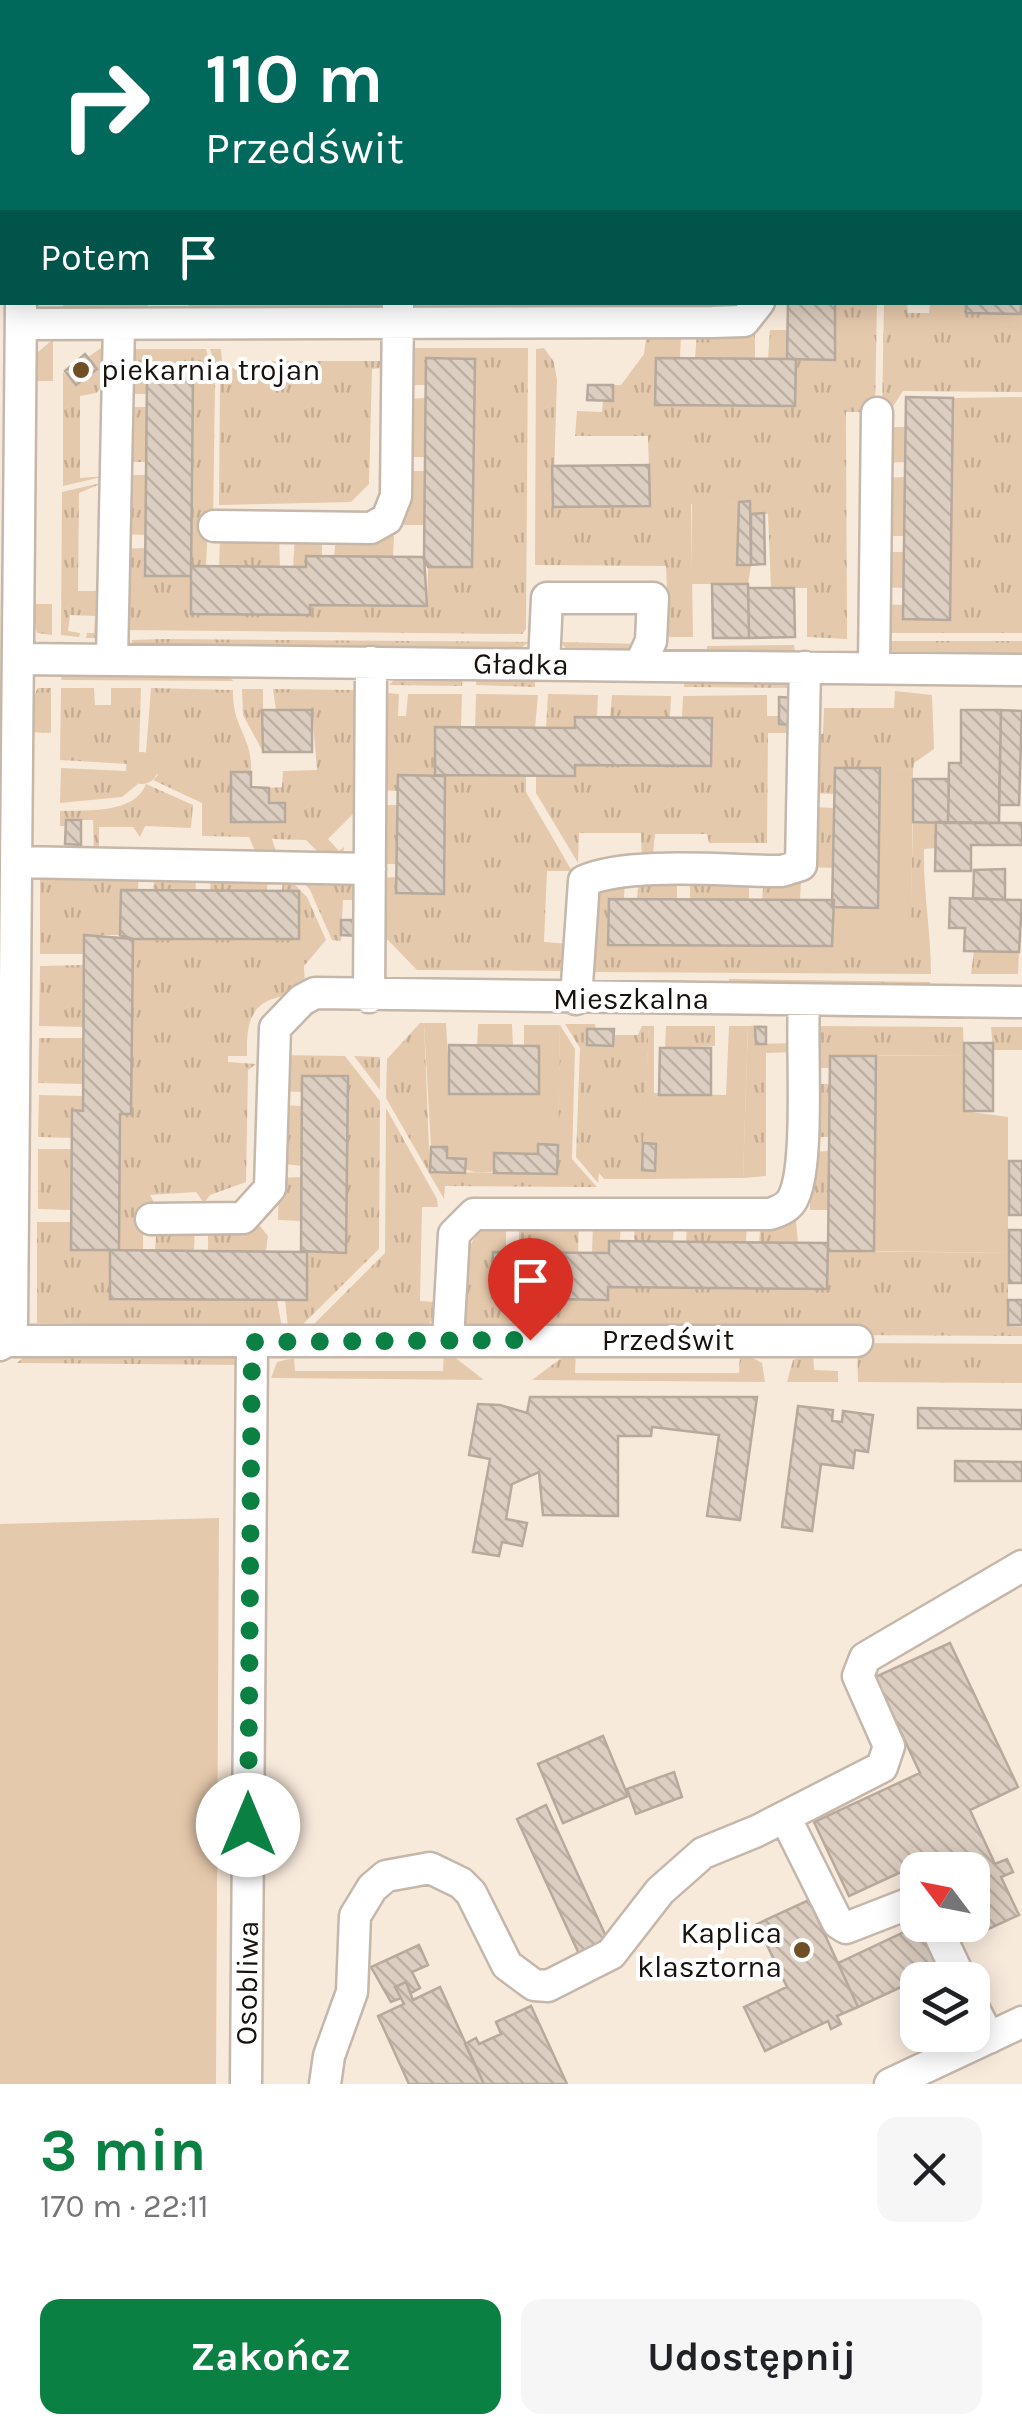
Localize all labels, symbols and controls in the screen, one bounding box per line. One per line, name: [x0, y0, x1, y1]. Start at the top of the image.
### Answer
text: 110 m: [205, 38, 383, 120]
icon: right: [40, 40, 170, 170]
text: Przedświt: [205, 122, 404, 174]
icon: arrive: [171, 230, 226, 285]
text: Potem: [40, 235, 151, 280]
place label: piekarnia trojan: [101, 352, 320, 388]
marker: piekarnia trojan: [70, 359, 92, 381]
street label: Gładka: [473, 645, 569, 683]
street label: Mieszkalna: [553, 981, 709, 1017]
pin: [488, 1238, 573, 1341]
icon: arrive: [503, 1253, 558, 1308]
street label: Przedświt: [602, 1322, 734, 1358]
position arrow: [196, 1773, 300, 1877]
north arrow: [900, 1852, 990, 1942]
map controls: [900, 1852, 990, 2052]
place label: Kaplica klasztorna: [637, 1915, 782, 1985]
street label: Osobliwa: [228, 1920, 266, 2046]
marker: Kaplica klasztorna: [791, 1939, 813, 1961]
button: layers: [900, 1962, 990, 2052]
text: 3 min: [40, 2115, 207, 2185]
button: close: [877, 2117, 982, 2222]
text: 170 m · 22:11: [40, 2188, 209, 2225]
button: Zakończ: [40, 2299, 501, 2414]
button: Udostępnij: [521, 2299, 982, 2414]

